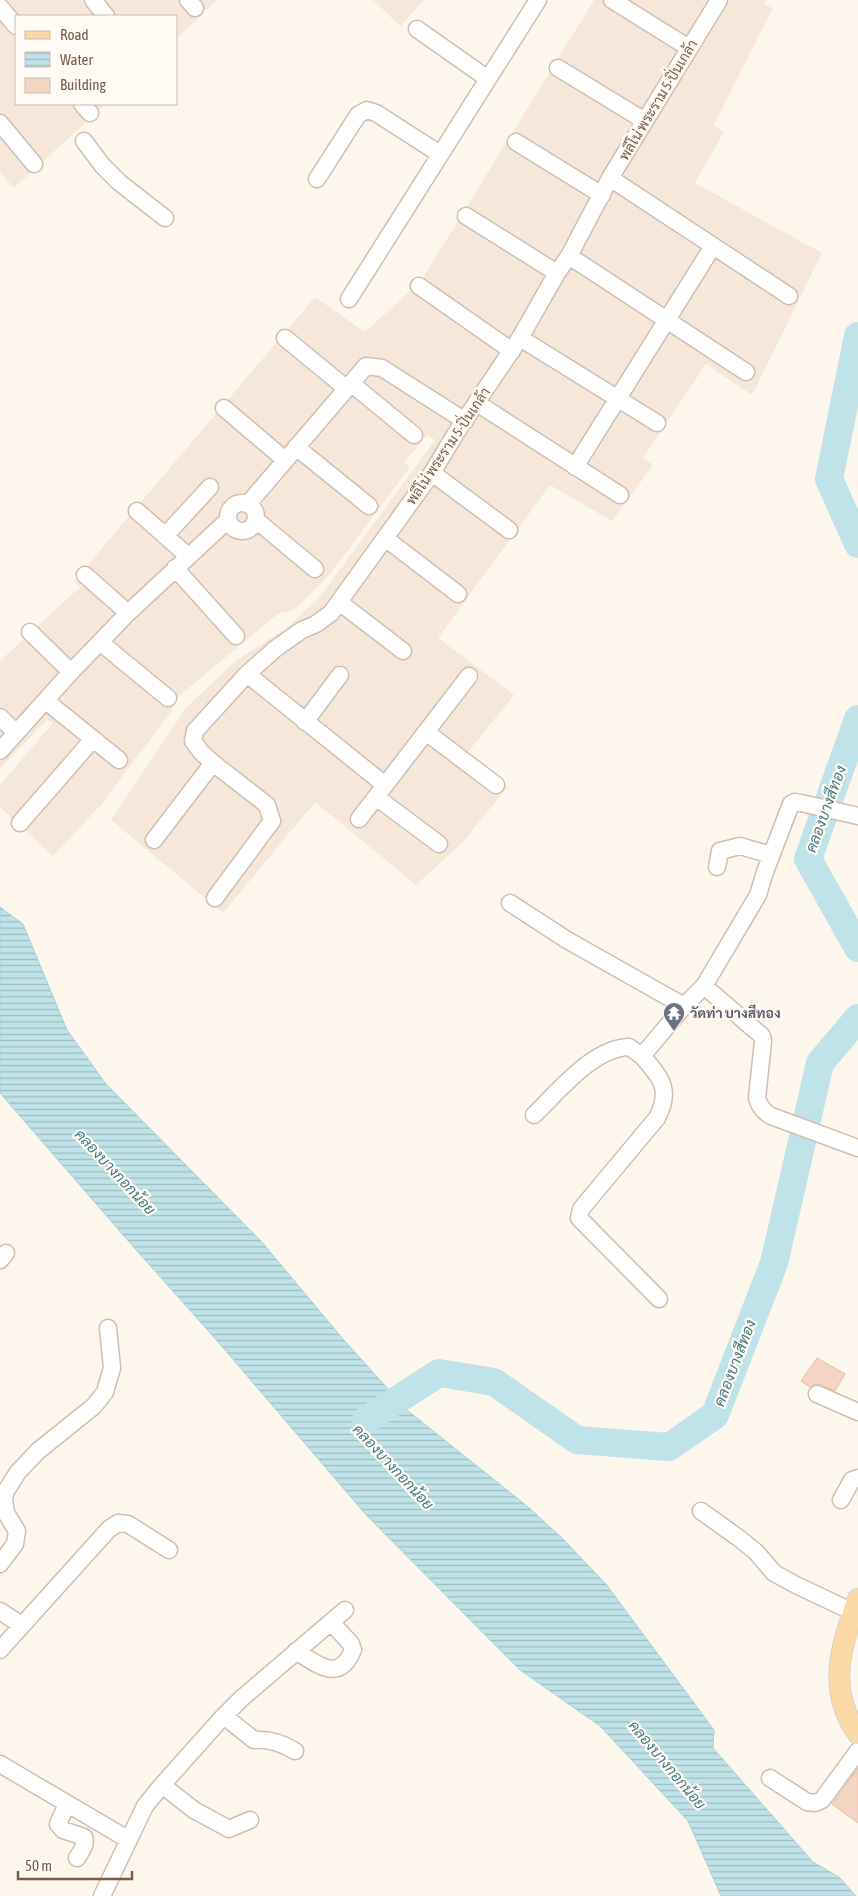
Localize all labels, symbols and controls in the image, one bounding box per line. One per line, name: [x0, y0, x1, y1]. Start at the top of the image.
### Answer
legend: [15, 15, 178, 105]
text: Road: [60, 26, 89, 43]
street label: พลีโน่ พระราม 5-ปิ่นเกล้า: [613, 35, 700, 163]
text: Water: [60, 51, 93, 68]
text: Building: [60, 76, 106, 93]
street label: พลีโน่ พระราม 5-ปิ่นเกล้า: [400, 382, 493, 508]
water label: คลองบางสีทอง: [801, 763, 849, 855]
temple icon: วัดท่า บางสีทอง: [662, 1001, 686, 1032]
place label: วัดท่า บางสีทอง: [690, 1004, 781, 1021]
water label: คลองบางกอกน้อย: [72, 1125, 160, 1218]
water label: คลองบางสีทอง: [709, 1317, 759, 1408]
water label: คลองบางกอกน้อย: [350, 1420, 438, 1513]
water label: คลองบางกอกน้อย: [625, 1716, 710, 1813]
scale bar: [18, 1848, 131, 1880]
text: 50 m: [25, 1857, 52, 1874]

